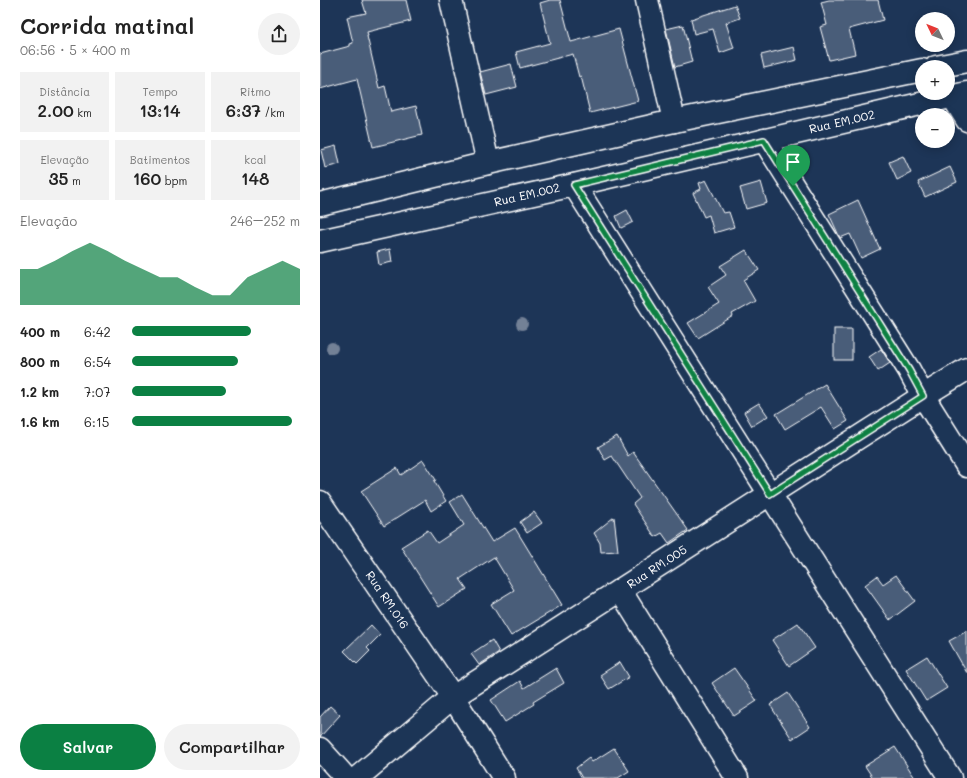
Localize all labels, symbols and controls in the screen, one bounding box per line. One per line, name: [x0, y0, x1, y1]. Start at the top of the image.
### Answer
text: Corrida matinal: [20, 11, 194, 40]
north arrow: [915, 12, 955, 52]
map controls: [915, 12, 955, 148]
button: share: [258, 13, 300, 55]
text: 06:56 · 5 × 400 m: [20, 41, 130, 58]
button: +: [915, 60, 955, 100]
text: Distância: [39, 84, 90, 99]
text: Tempo: [142, 84, 178, 99]
text: Ritmo: [240, 84, 271, 99]
text: 2.00: [37, 99, 74, 121]
text: 13:14: [139, 99, 181, 121]
text: 6:37: [226, 99, 261, 121]
text: km: [74, 105, 92, 120]
text: /km: [261, 105, 285, 120]
street label: Rua EM.002: [807, 106, 876, 136]
button: −: [915, 108, 955, 148]
pin: [776, 145, 810, 186]
icon: arrive: [782, 151, 804, 173]
text: Elevação: [40, 152, 89, 167]
text: Batimentos: [130, 152, 190, 167]
text: kcal: [244, 152, 266, 167]
text: 35: [48, 167, 69, 189]
text: 160: [133, 167, 161, 189]
text: 148: [241, 167, 270, 189]
text: m: [69, 173, 81, 188]
text: bpm: [161, 173, 187, 188]
street label: Rua EM.002: [492, 179, 561, 209]
text: Elevação: [20, 212, 77, 229]
text: 246–252 m: [230, 212, 300, 229]
text: 400 m: [20, 323, 60, 340]
text: 6:42: [84, 323, 111, 340]
text: 800 m: [20, 353, 60, 370]
text: 6:54: [84, 353, 111, 370]
text: 1.2 km: [20, 383, 59, 400]
text: 7:07: [84, 383, 111, 400]
text: 1.6 km: [20, 413, 60, 430]
text: 6:15: [84, 413, 109, 430]
street label: Rua RM.005: [624, 541, 689, 591]
street label: Rua RM.016: [363, 567, 413, 631]
button: Salvar: [20, 724, 156, 770]
button: Compartilhar: [164, 724, 300, 770]

